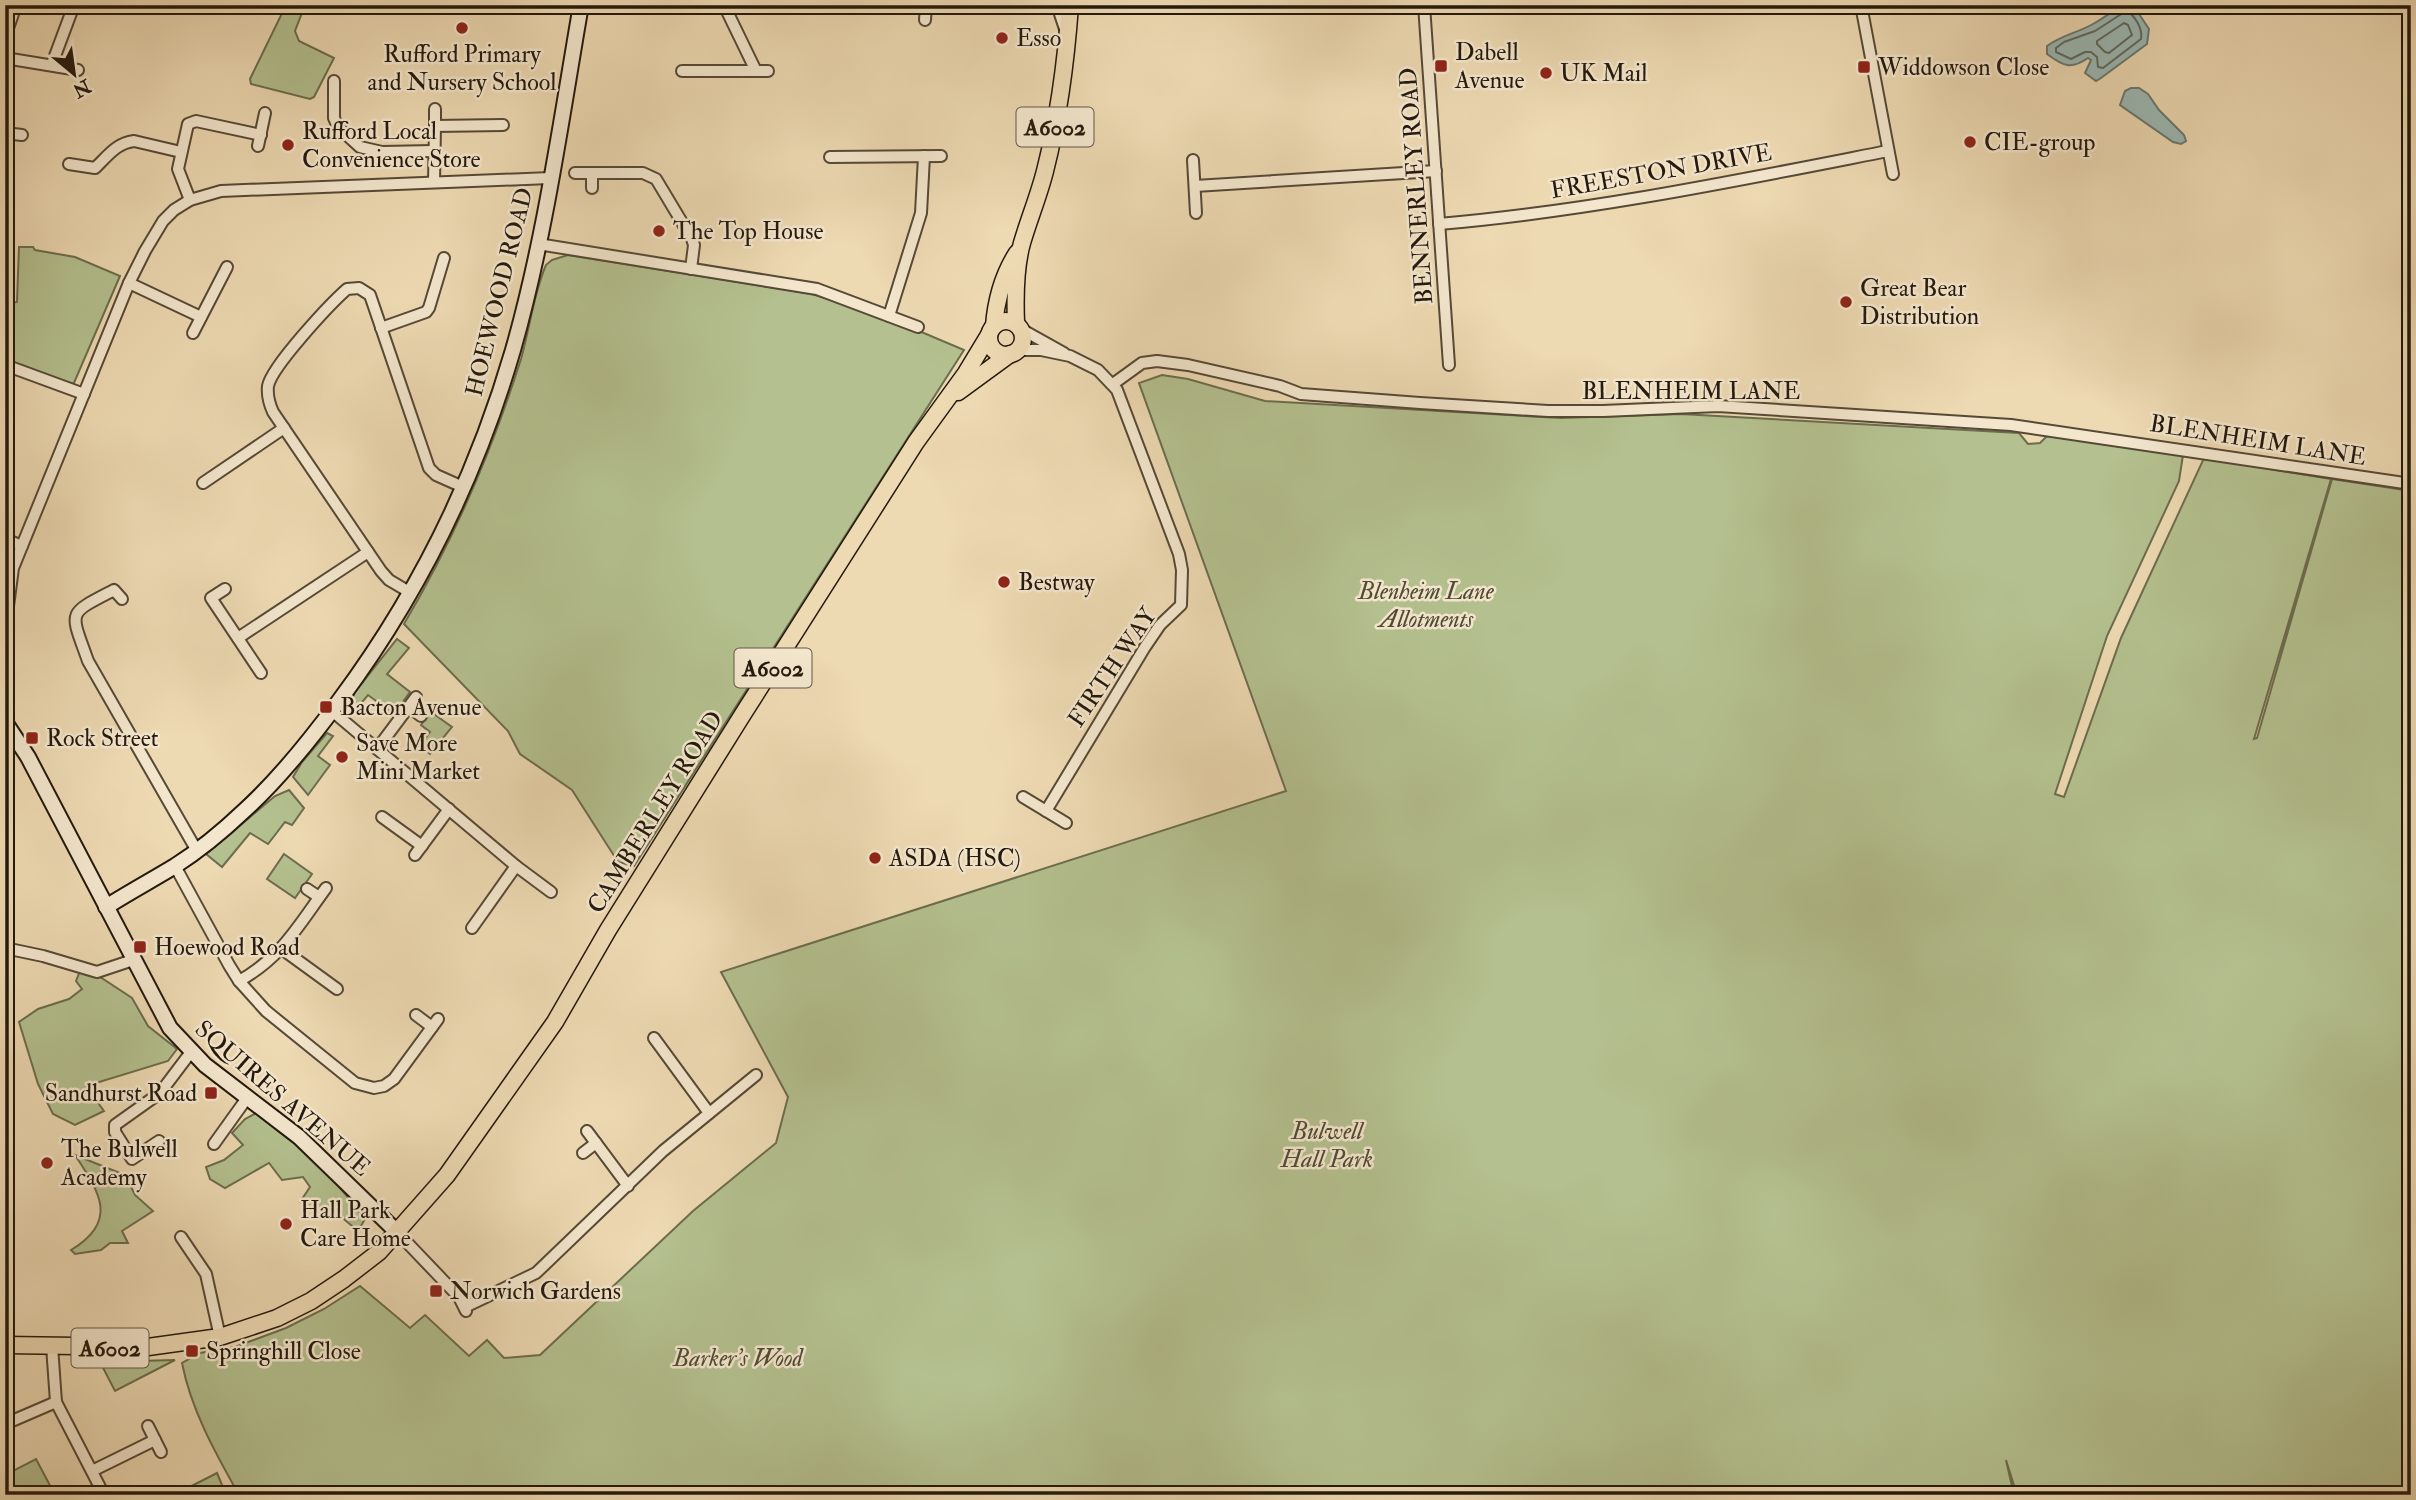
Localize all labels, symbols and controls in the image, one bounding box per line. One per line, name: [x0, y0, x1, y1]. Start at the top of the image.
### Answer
marker: Rufford Primary and Nursery School: [454, 20, 470, 36]
place label: Esso: [1016, 23, 1061, 54]
marker: Esso: [994, 30, 1010, 46]
place label: Dabell Avenue: [1454, 37, 1524, 96]
north arrow: [38, 38, 108, 108]
place label: Rufford Primary and Nursery School: [368, 39, 556, 98]
place label: Widdowson Close: [1877, 52, 2049, 83]
marker: Dabell Avenue: [1433, 58, 1449, 74]
place label: UK Mail: [1560, 58, 1647, 89]
marker: Widdowson Close: [1856, 59, 1872, 75]
marker: UK Mail: [1538, 65, 1554, 81]
street label: BENNERLEY ROAD: [1393, 67, 1440, 305]
text: N: [68, 73, 96, 103]
road number: A6002: [1016, 108, 1094, 146]
place label: Rufford Local Convenience Store: [302, 116, 481, 175]
place label: CIE-group: [1984, 127, 2095, 158]
marker: CIE-group: [1962, 134, 1978, 150]
marker: Rufford Local Convenience Store: [280, 137, 296, 153]
street label: FREESTON DRIVE: [1548, 137, 1774, 206]
street label: HOEWOOD ROAD: [459, 185, 540, 400]
place label: The Top House: [673, 216, 824, 247]
marker: The Top House: [651, 223, 667, 239]
place label: Great Bear Distribution: [1860, 273, 1979, 332]
marker: Great Bear Distribution: [1838, 294, 1854, 310]
street label: BLENHEIM LANE: [1582, 376, 1800, 407]
street label: BLENHEIM LANE: [2148, 408, 2368, 473]
place label: Bestway: [1018, 567, 1095, 598]
marker: Bestway: [996, 574, 1012, 590]
park label: Blenheim Lane Allotments: [1357, 576, 1495, 635]
street label: FIRTH WAY: [1061, 601, 1164, 733]
road number: A6002: [734, 648, 812, 688]
place label: Bacton Avenue: [340, 692, 481, 723]
marker: Bacton Avenue: [318, 699, 334, 715]
street label: CAMBERLEY ROAD: [581, 705, 730, 919]
place label: Rock Street: [46, 723, 159, 754]
place label: Save More Mini Market: [356, 728, 480, 787]
marker: Rock Street: [24, 730, 40, 746]
marker: Save More Mini Market: [334, 749, 350, 765]
place label: ASDA (HSC): [888, 843, 1021, 874]
marker: ASDA (HSC): [867, 850, 883, 866]
place label: Hoewood Road: [154, 932, 300, 963]
marker: Hoewood Road: [132, 939, 148, 955]
street label: SQUIRES AVENUE: [188, 1014, 377, 1183]
place label: Sandhurst Road: [45, 1078, 197, 1109]
marker: Sandhurst Road: [203, 1085, 219, 1101]
park label: Bulwell Hall Park: [1280, 1116, 1373, 1175]
place label: The Bulwell Academy: [60, 1134, 178, 1193]
marker: The Bulwell Academy: [39, 1155, 55, 1171]
place label: Hall Park Care Home: [300, 1195, 411, 1254]
marker: Hall Park Care Home: [278, 1216, 294, 1232]
place label: Norwich Gardens: [450, 1276, 621, 1307]
marker: Norwich Gardens: [428, 1283, 444, 1299]
road number: A6002: [72, 1329, 148, 1368]
place label: Springhill Close: [206, 1336, 361, 1367]
marker: Springhill Close: [184, 1343, 200, 1359]
park label: Barker's Wood: [672, 1343, 805, 1374]

